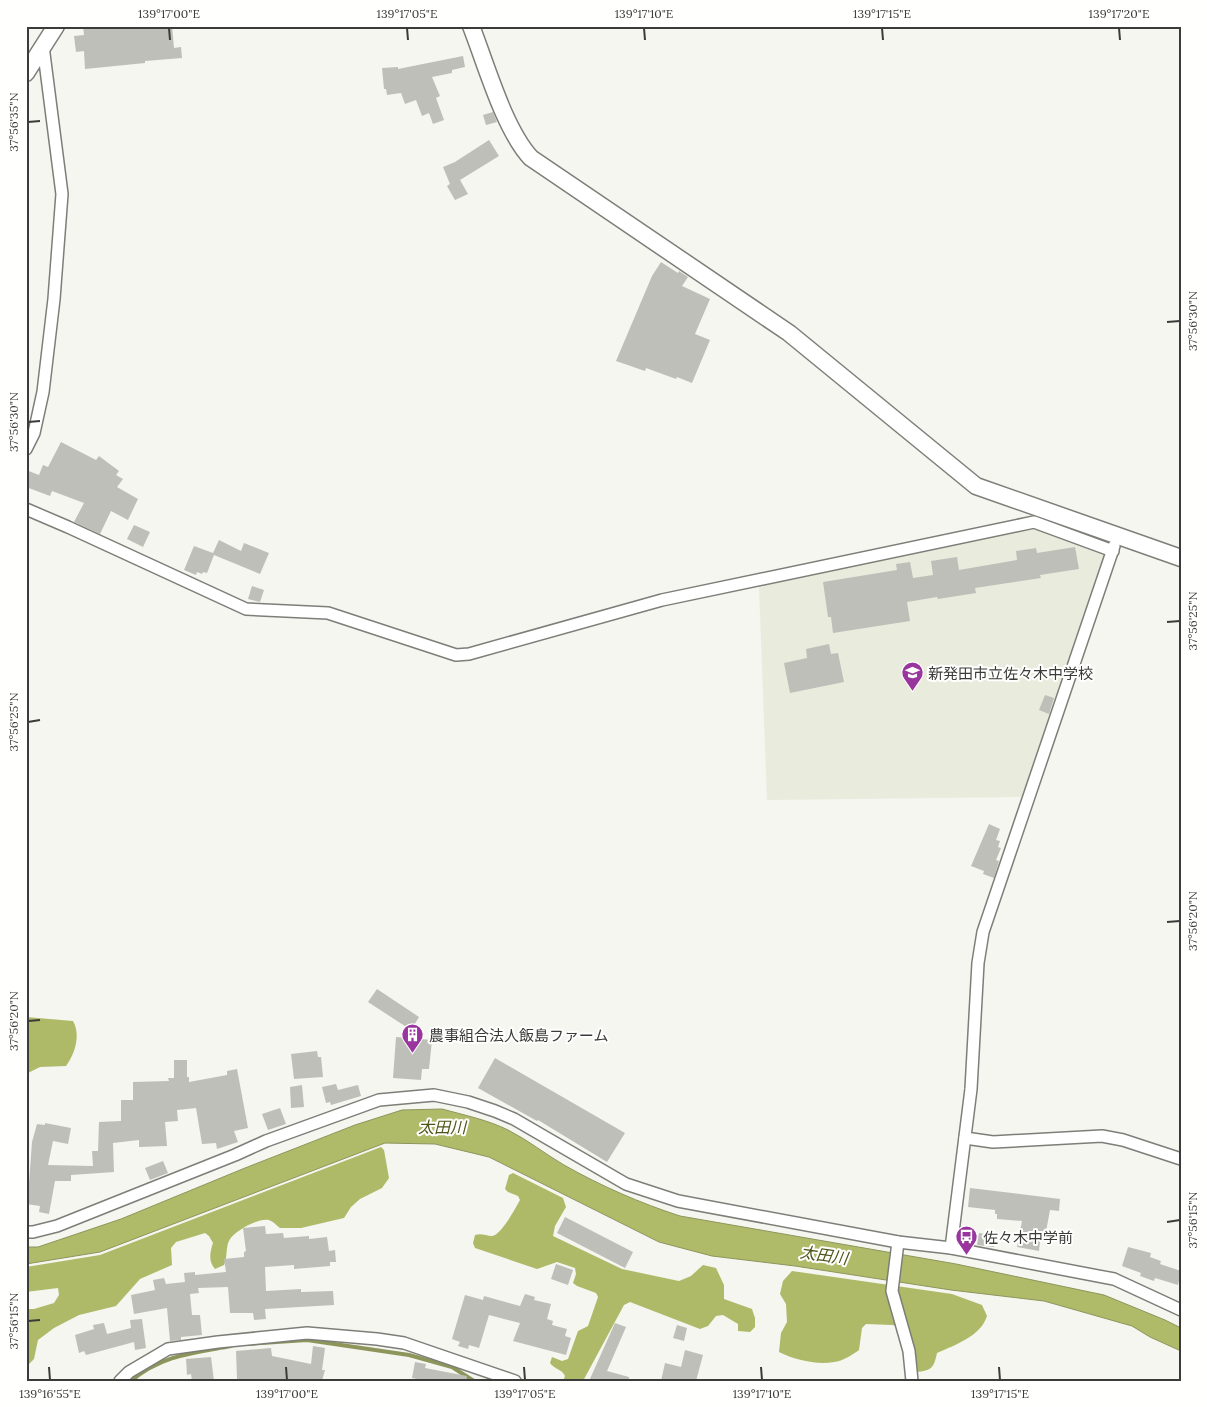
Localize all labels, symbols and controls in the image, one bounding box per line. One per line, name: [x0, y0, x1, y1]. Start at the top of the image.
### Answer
text: 139°17'00"E: [138, 6, 200, 21]
text: 139°17'05"E: [377, 6, 437, 21]
text: 139°17'10"E: [615, 6, 673, 21]
text: 139°17'15"E: [853, 6, 911, 21]
text: 139°17'20"E: [1089, 6, 1149, 21]
text: 37°56'35"N: [6, 92, 21, 152]
text: 37°56'30"N: [1185, 291, 1200, 351]
text: 37°56'30"N: [6, 392, 21, 452]
text: 37°56'25"N: [1185, 591, 1200, 651]
school or university icon: 新発田市立佐々木中学校: [900, 661, 924, 692]
place label: 新発田市立佐々木中学校: [928, 664, 1093, 683]
text: 37°56'25"N: [6, 692, 21, 752]
text: 37°56'20"N: [1185, 891, 1200, 951]
text: 37°56'20"N: [6, 991, 21, 1051]
building icon: 農事組合法人飯島ファーム: [401, 1023, 425, 1054]
place label: 農事組合法人飯島ファーム: [429, 1026, 609, 1045]
water label: 太田川: [418, 1117, 468, 1137]
text: 37°56'15"N: [1185, 1192, 1200, 1248]
bus stop icon: 佐々木中学前: [955, 1225, 979, 1256]
place label: 佐々木中学前: [983, 1228, 1073, 1247]
water label: 太田川: [799, 1242, 851, 1269]
text: 37°56'15"N: [6, 1293, 21, 1349]
text: 139°16'55"E: [19, 1386, 81, 1401]
text: 139°17'00"E: [256, 1386, 318, 1401]
text: 139°17'05"E: [495, 1386, 555, 1401]
text: 139°17'10"E: [733, 1386, 791, 1401]
text: 139°17'15"E: [971, 1386, 1029, 1401]

